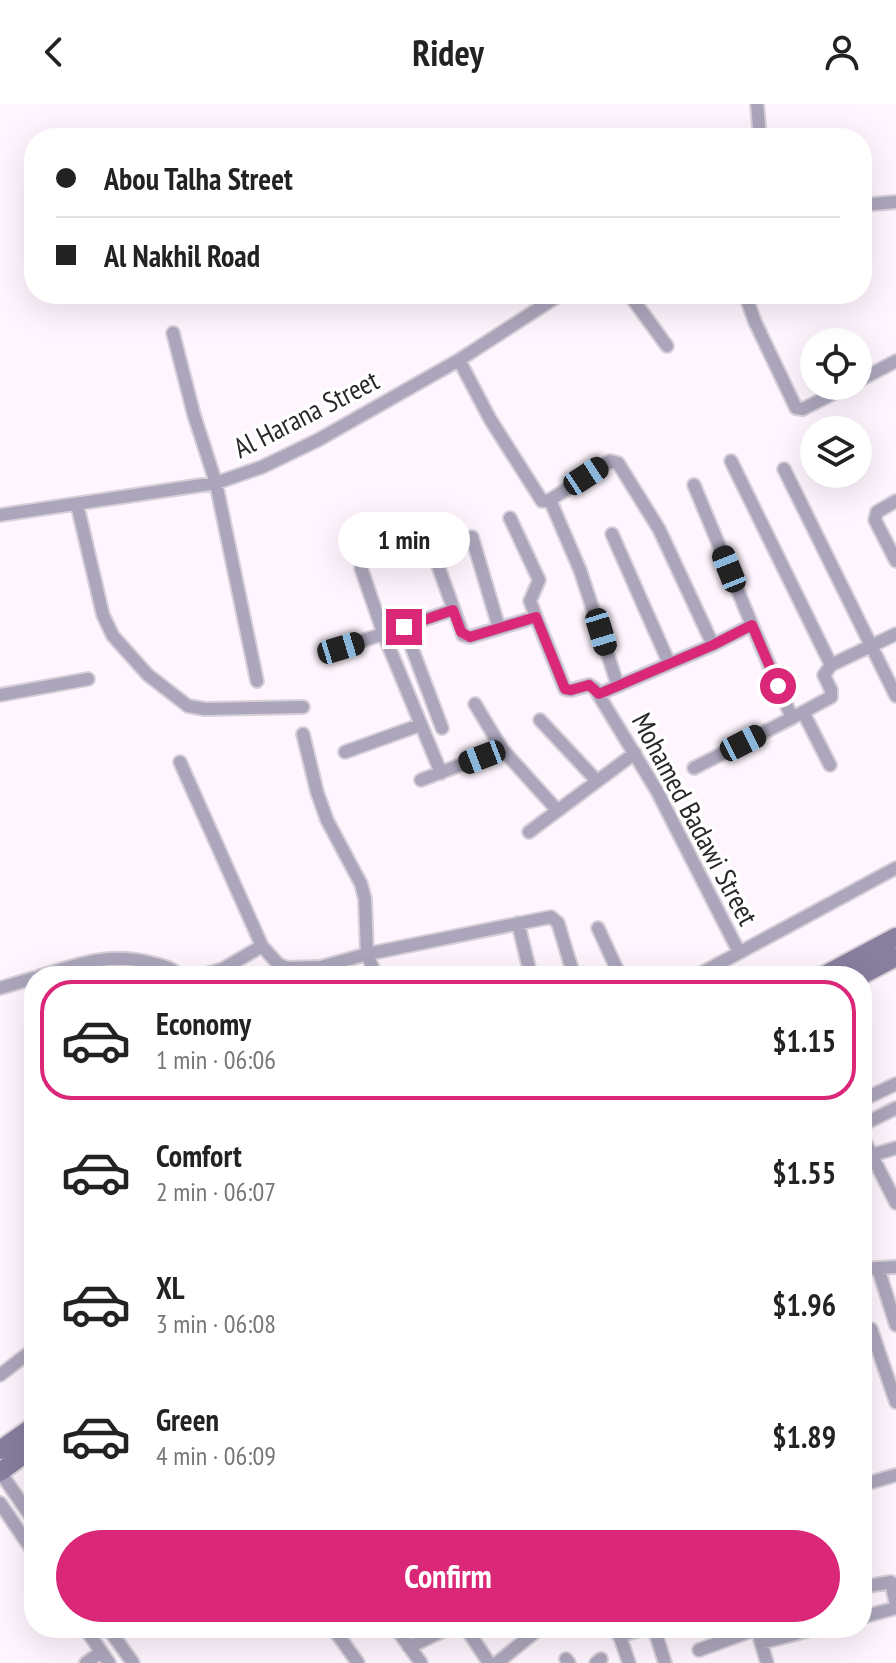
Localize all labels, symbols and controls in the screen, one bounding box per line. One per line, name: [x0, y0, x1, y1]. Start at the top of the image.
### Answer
text: Ridey: [412, 29, 484, 76]
icon: back: [32, 30, 76, 74]
icon: person: [820, 30, 864, 74]
text: Abou Talha Street: [104, 159, 293, 198]
text: Al Nakhil Road: [104, 236, 260, 275]
map controls: [800, 328, 872, 488]
button: locate: [800, 328, 872, 400]
street label: Al Harana Street: [227, 361, 385, 466]
button: layers: [800, 416, 872, 488]
car: [559, 453, 613, 499]
callout: 1 min: [338, 511, 470, 567]
text: 1 min: [378, 523, 430, 556]
car: [709, 542, 749, 596]
car: [583, 606, 619, 658]
route end: [386, 609, 422, 645]
car: [315, 630, 367, 666]
route start: [760, 668, 796, 704]
street label: Mohamed Badawi Street: [624, 706, 767, 932]
car: [716, 721, 770, 765]
car: [455, 737, 509, 777]
icon: car: [60, 1004, 132, 1076]
text: Economy: [156, 1004, 251, 1043]
text: $1.15: [772, 1021, 836, 1060]
text: 1 min · 06:06: [156, 1043, 276, 1076]
icon: car: [60, 1136, 132, 1208]
text: Comfort: [156, 1136, 242, 1175]
text: $1.55: [772, 1153, 836, 1192]
text: 2 min · 06:07: [156, 1175, 276, 1208]
icon: car: [60, 1268, 132, 1340]
text: XL: [156, 1268, 185, 1307]
text: $1.96: [772, 1285, 836, 1324]
text: 3 min · 06:08: [156, 1307, 276, 1340]
icon: car: [60, 1400, 132, 1472]
text: Green: [156, 1400, 219, 1439]
text: $1.89: [772, 1417, 836, 1456]
text: 4 min · 06:09: [156, 1439, 276, 1472]
button: Confirm: [56, 1530, 840, 1622]

